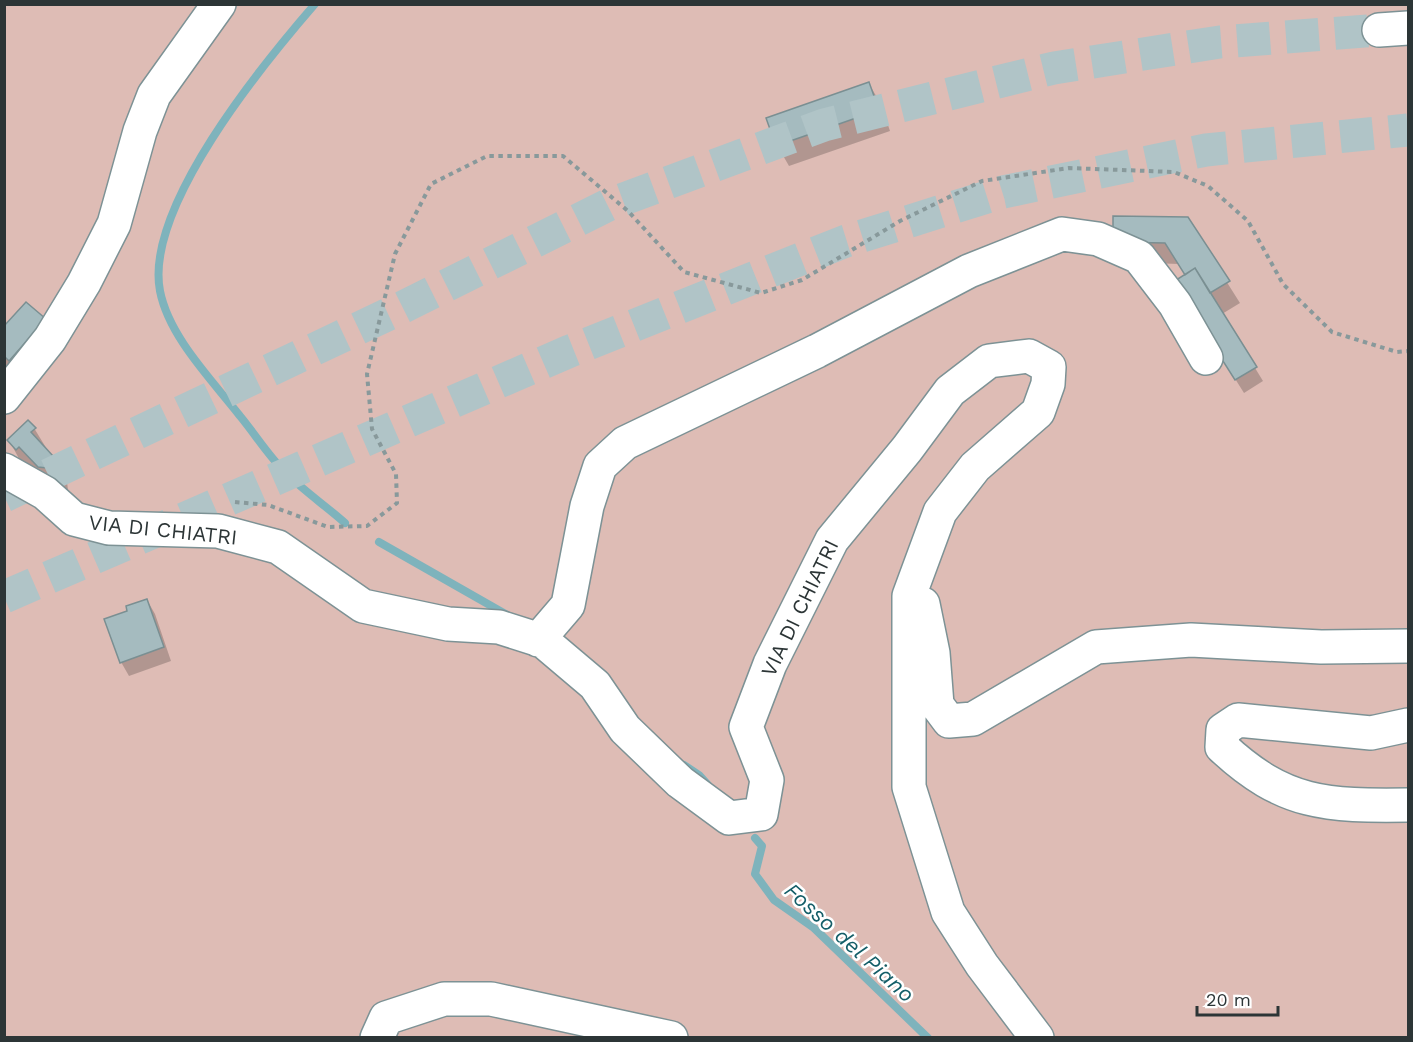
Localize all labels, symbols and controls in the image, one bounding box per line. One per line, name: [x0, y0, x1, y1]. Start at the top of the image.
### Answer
street label: VIA DI CHIATRI: [87, 509, 239, 550]
street label: VIA DI CHIATRI: [756, 535, 844, 680]
water label: Fosso del Piano: [780, 878, 920, 1007]
scale bar: [1197, 979, 1278, 1017]
text: 20 m: [1206, 989, 1251, 1010]

